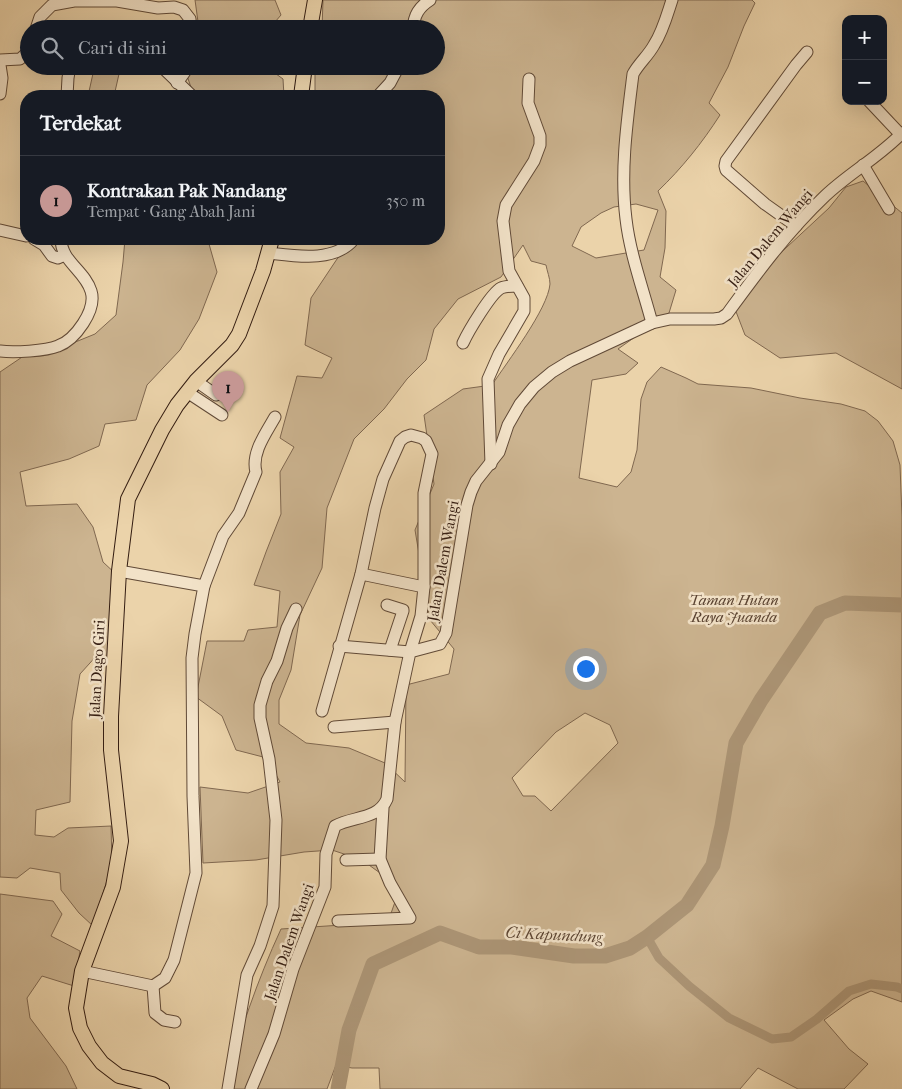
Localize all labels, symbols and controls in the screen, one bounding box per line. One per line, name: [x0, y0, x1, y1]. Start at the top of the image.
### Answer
map controls: [842, 15, 887, 105]
button: +: [842, 15, 887, 60]
search box: [20, 20, 445, 75]
icon: search: [38, 34, 66, 62]
text: Cari di sini: [78, 37, 167, 59]
button: −: [842, 60, 887, 105]
text: Terdekat: [40, 111, 121, 135]
text: Kontrakan Pak Nandang: [87, 180, 286, 202]
street label: Jalan Dalem Wangi: [723, 185, 817, 292]
text: 1: [53, 191, 59, 210]
text: 350 m: [386, 191, 425, 210]
text: Tempat · Gang Abah Jani: [87, 202, 255, 221]
pin: 1: [212, 371, 244, 412]
street label: Jalan Dalem Wangi: [423, 498, 463, 624]
park label: Taman Hutan Raya Juanda: [689, 591, 779, 626]
street label: Jalan Dago Giri: [85, 619, 109, 720]
your location: [573, 656, 599, 682]
street label: Jalan Dalem Wangi: [260, 881, 318, 1004]
water label: Ci Kapundung: [505, 922, 604, 947]

